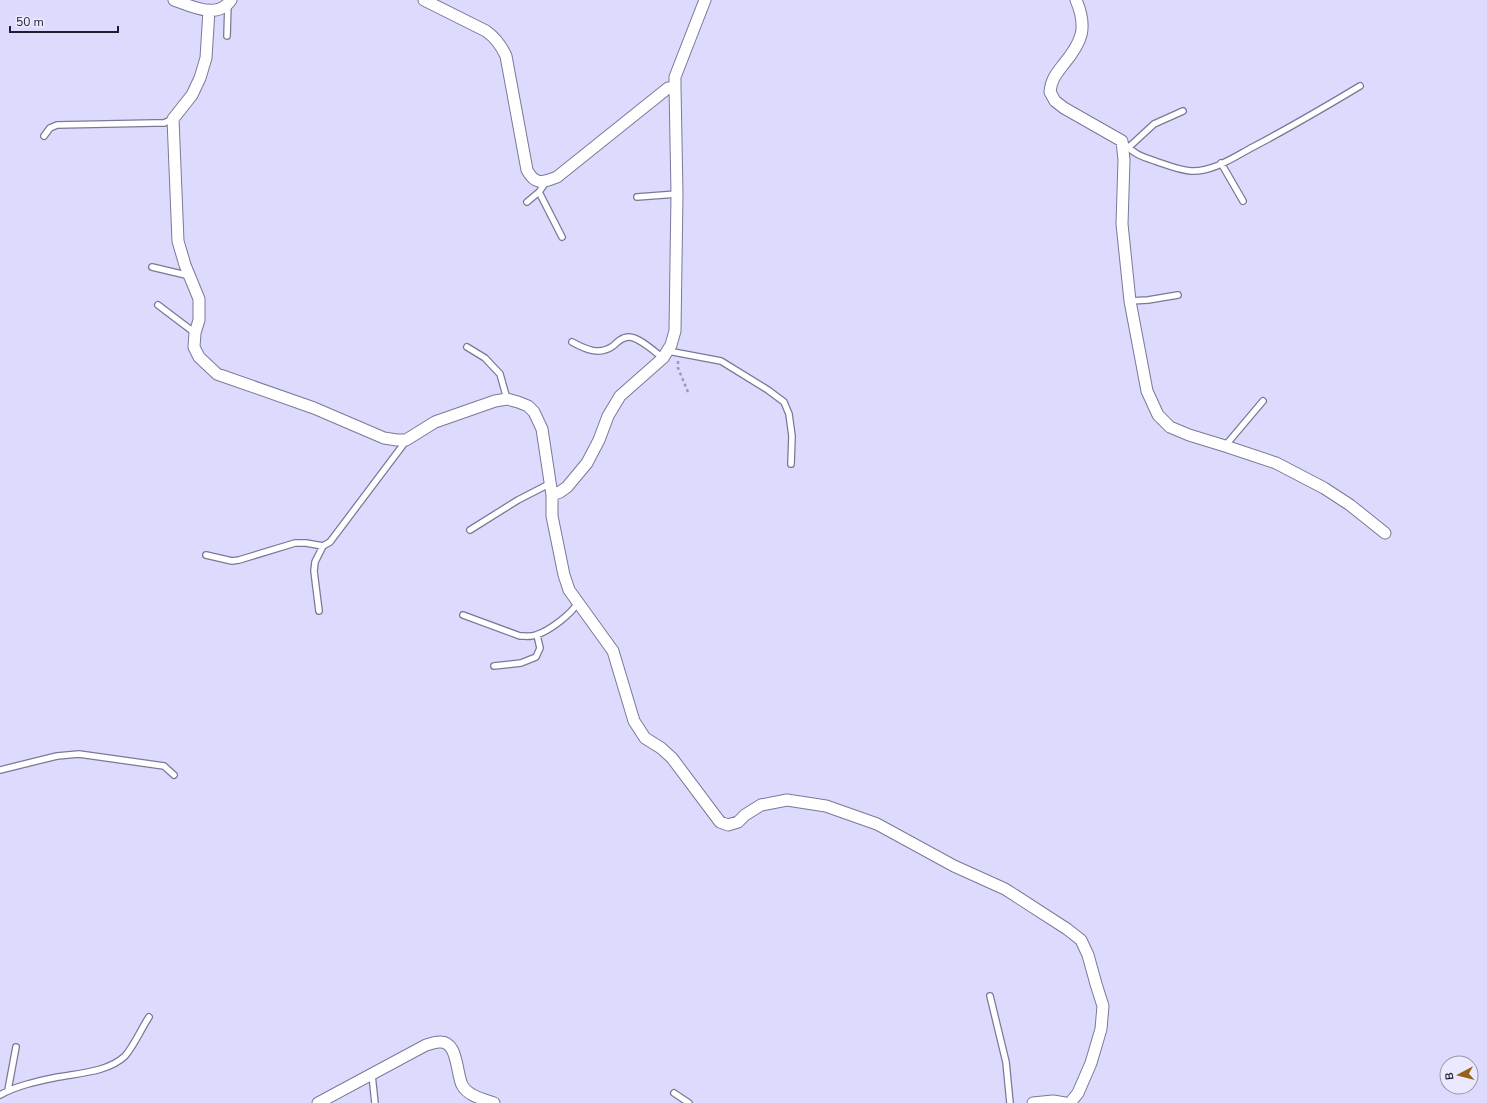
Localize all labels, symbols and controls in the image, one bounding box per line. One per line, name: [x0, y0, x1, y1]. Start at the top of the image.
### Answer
scale bar: [10, 8, 118, 34]
text: 50 m: [16, 14, 44, 30]
north arrow: [1439, 1055, 1479, 1095]
text: B: [1442, 1071, 1457, 1081]

